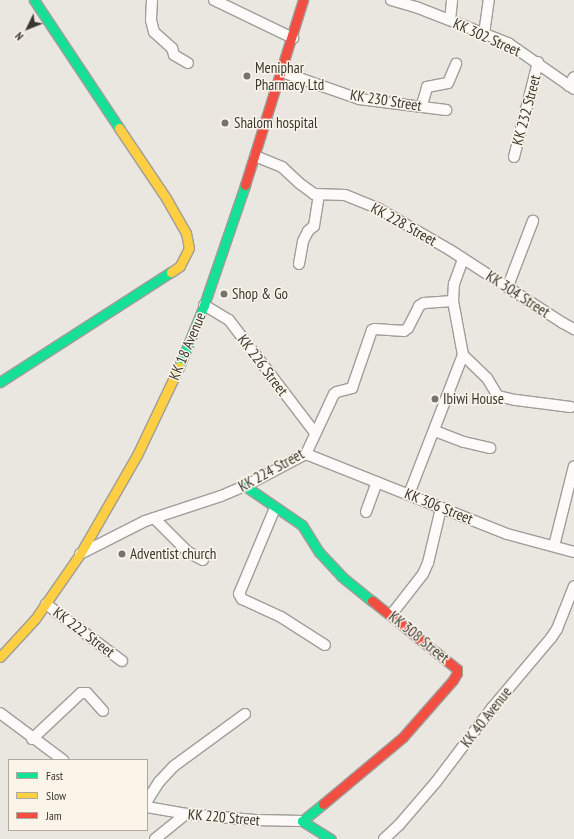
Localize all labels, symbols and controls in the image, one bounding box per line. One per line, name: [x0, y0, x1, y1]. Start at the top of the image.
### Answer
north arrow: [8, 8, 48, 48]
street label: KK 302 Street: [450, 14, 524, 60]
text: N: [12, 29, 26, 43]
place label: Meniphar Pharmacy Ltd: [255, 58, 325, 93]
marker: Meniphar Pharmacy Ltd: [242, 71, 252, 81]
street label: KK 232 Street: [508, 73, 544, 147]
street label: KK 230 Street: [349, 85, 423, 115]
place label: Shalom hospital: [234, 114, 317, 132]
marker: Shalom hospital: [219, 117, 231, 129]
street label: KK 228 Street: [368, 199, 440, 249]
street label: KK 304 Street: [483, 267, 553, 321]
place label: Shop & Go: [232, 285, 288, 303]
marker: Shop & Go: [219, 289, 229, 299]
street label: KK 18 Avenue: [165, 309, 209, 383]
street label: KK 226 Street: [234, 331, 292, 399]
place label: Ibiwi House: [443, 390, 504, 408]
marker: Ibiwi House: [430, 394, 440, 404]
street label: KK 224 Street: [235, 445, 307, 495]
street label: KK 306 Street: [402, 484, 476, 528]
place label: Adventist church: [130, 545, 216, 563]
marker: Adventist church: [117, 549, 127, 559]
street label: KK 222 Street: [50, 603, 118, 661]
street label: KK 308 Street: [385, 607, 453, 667]
street label: KK 40 Avenue: [457, 683, 515, 751]
legend: [8, 759, 148, 831]
text: Fast: [46, 768, 63, 783]
text: Slow: [46, 788, 66, 803]
street label: KK 220 Street: [187, 805, 261, 829]
text: Jam: [46, 808, 62, 823]

